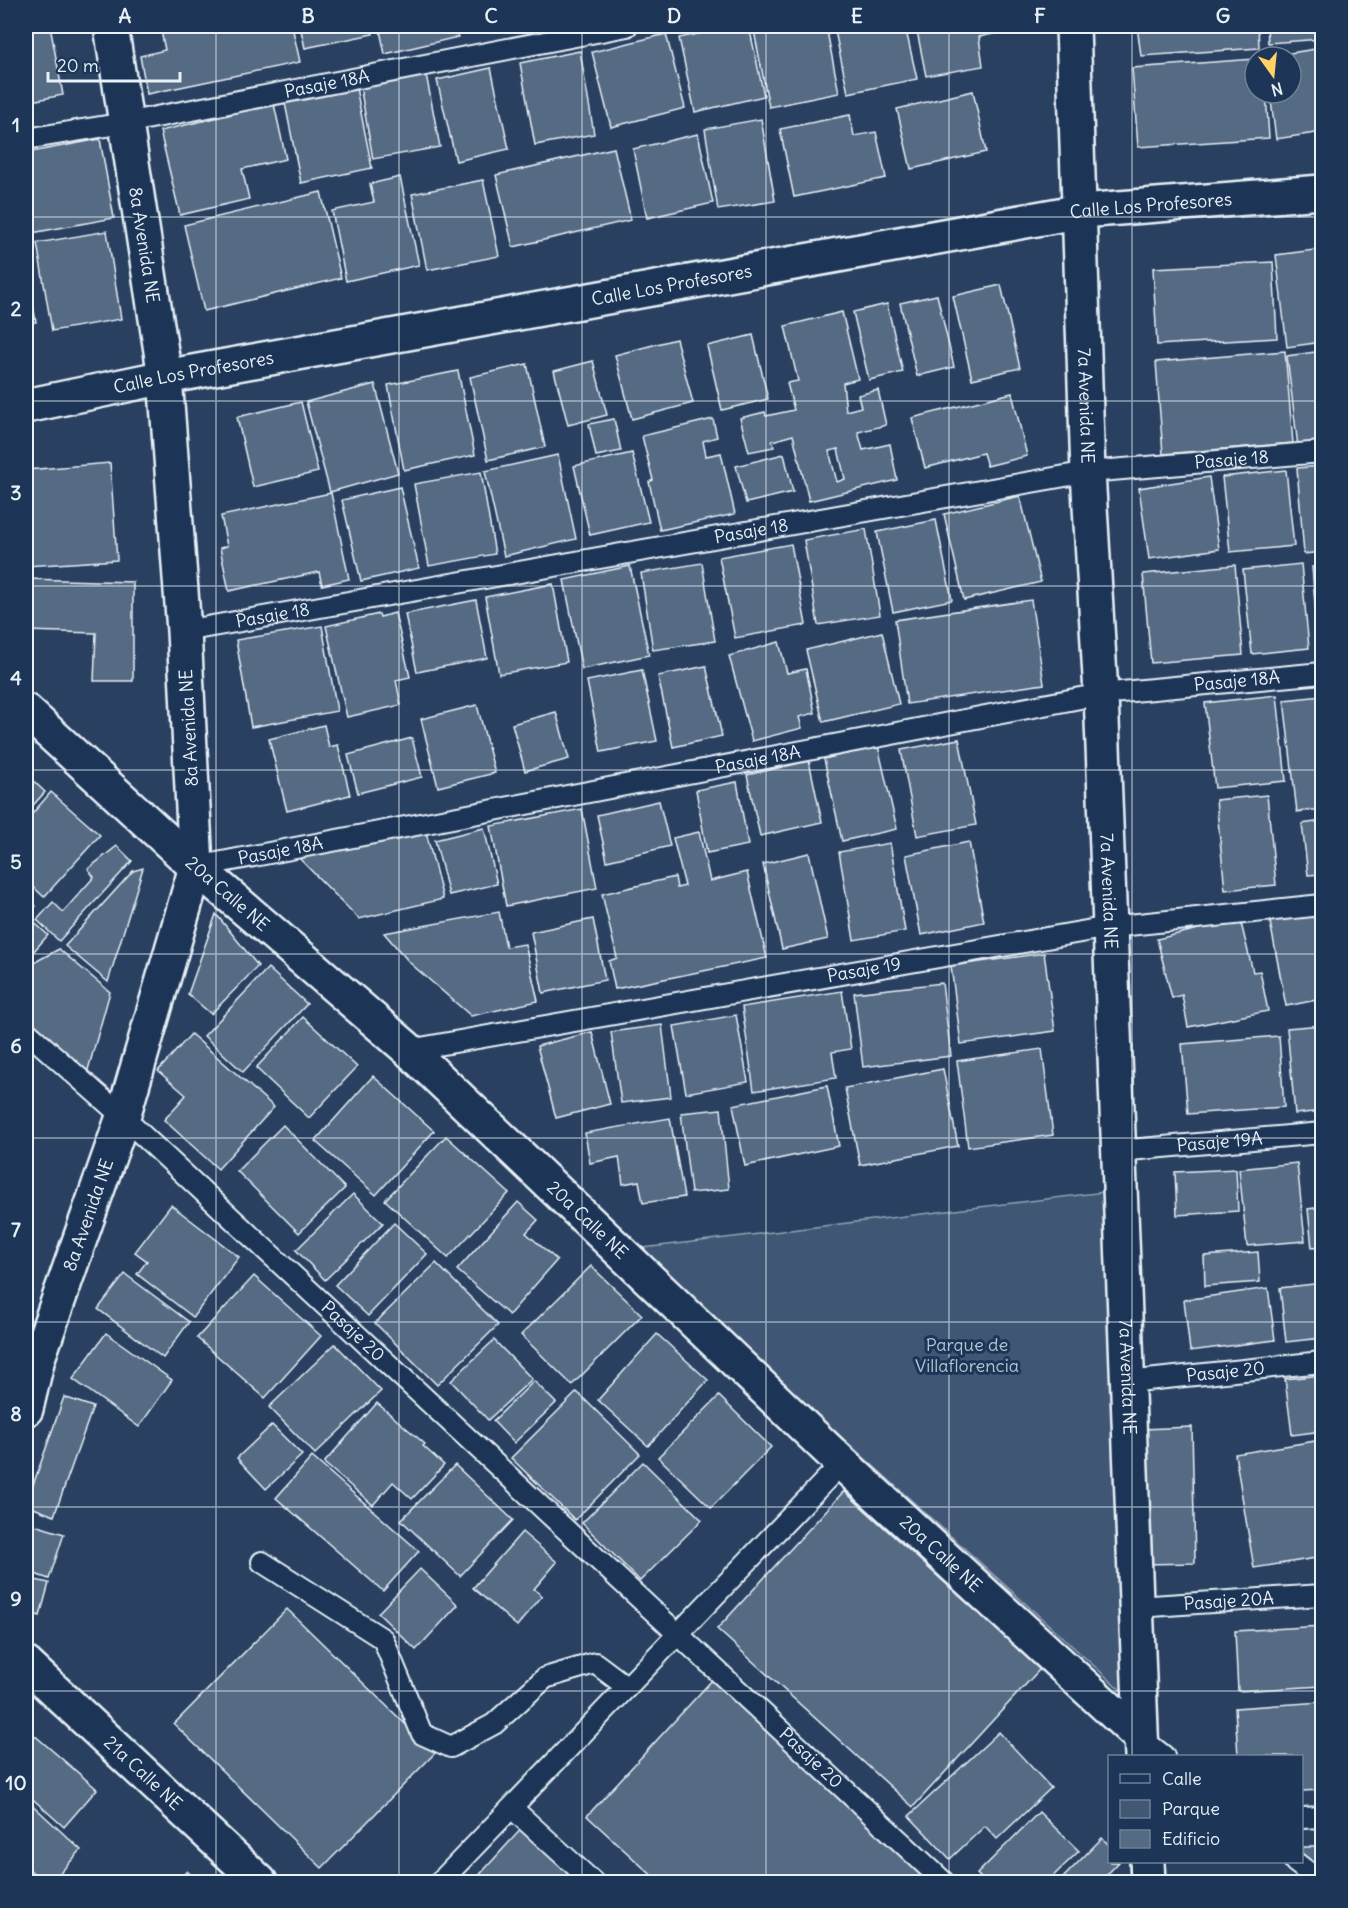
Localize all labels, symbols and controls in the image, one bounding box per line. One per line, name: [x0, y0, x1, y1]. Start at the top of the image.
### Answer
text: A: [119, 3, 132, 28]
text: B: [301, 3, 315, 28]
text: C: [484, 3, 498, 28]
text: D: [667, 3, 681, 28]
text: E: [851, 3, 863, 28]
text: F: [1034, 3, 1046, 28]
text: G: [1216, 3, 1230, 28]
scale bar: [48, 45, 180, 83]
north arrow: [1243, 45, 1303, 105]
text: 20 m: [57, 54, 99, 77]
street label: Pasaje 18A: [282, 64, 371, 103]
text: N: [1269, 78, 1285, 101]
text: 1: [12, 112, 20, 137]
street label: 8a Avenida NE: [124, 185, 165, 305]
street label: Calle Los Profesores: [1068, 187, 1233, 224]
street label: Calle Los Profesores: [590, 259, 754, 310]
text: 2: [11, 296, 22, 321]
street label: Calle Los Profesores: [111, 346, 275, 398]
street label: 7a Avenida NE: [1073, 347, 1100, 464]
street label: Pasaje 18: [1193, 445, 1270, 474]
text: 3: [10, 480, 22, 505]
street label: Pasaje 18: [712, 513, 790, 549]
street label: Pasaje 18: [234, 597, 311, 633]
text: 4: [10, 665, 22, 690]
street label: Pasaje 18A: [1193, 665, 1281, 696]
street label: 8a Avenida NE: [174, 669, 203, 787]
street label: Pasaje 18A: [713, 740, 802, 779]
street label: Pasaje 18A: [236, 831, 325, 870]
street label: 7a Avenida NE: [1095, 833, 1123, 950]
text: 5: [10, 849, 22, 874]
street label: 20a Calle NE: [181, 851, 274, 936]
street label: Pasaje 19: [825, 952, 903, 987]
text: 6: [10, 1033, 22, 1058]
street label: Pasaje 19A: [1176, 1126, 1264, 1157]
street label: 8a Avenida NE: [58, 1156, 118, 1274]
street label: 20a Calle NE: [542, 1176, 633, 1264]
text: 7: [11, 1217, 21, 1242]
street label: Pasaje 20: [317, 1296, 390, 1366]
street label: 7a Avenida NE: [1114, 1318, 1142, 1435]
park label: Parque de Villaflorencia: [915, 1333, 1019, 1377]
street label: Pasaje 20: [1185, 1356, 1266, 1387]
text: 8: [10, 1401, 22, 1426]
street label: 20a Calle NE: [895, 1510, 987, 1597]
text: 9: [10, 1586, 22, 1611]
street label: Pasaje 20A: [1183, 1586, 1275, 1615]
street label: Pasaje 20: [775, 1722, 848, 1793]
street label: 21a Calle NE: [99, 1731, 187, 1815]
legend: [1108, 1755, 1303, 1863]
text: Calle: [1162, 1767, 1202, 1790]
text: 10: [5, 1770, 27, 1795]
text: Parque: [1162, 1797, 1220, 1820]
text: Edificio: [1162, 1827, 1220, 1850]

